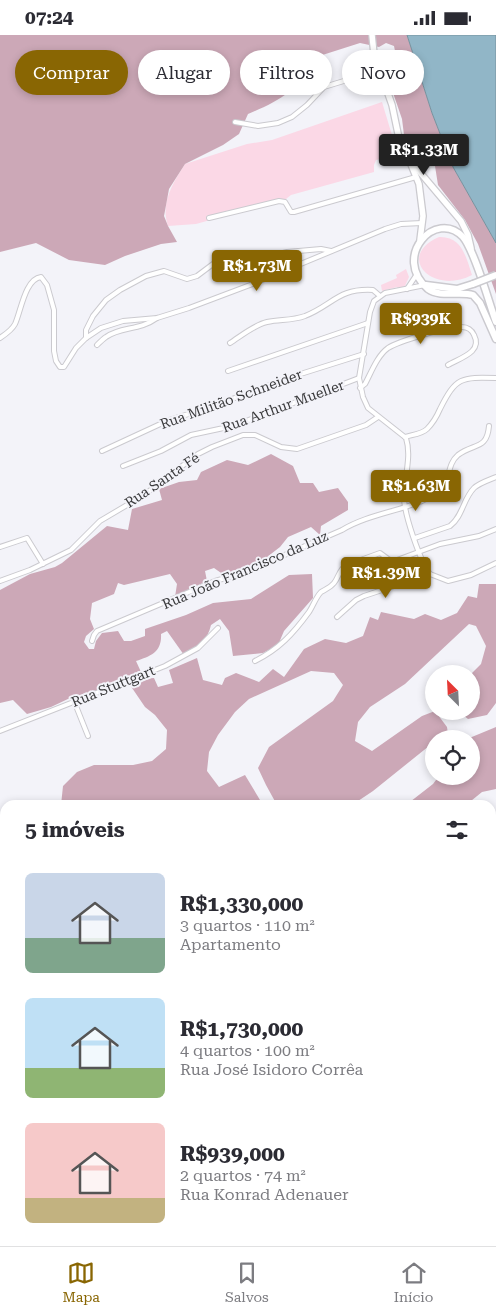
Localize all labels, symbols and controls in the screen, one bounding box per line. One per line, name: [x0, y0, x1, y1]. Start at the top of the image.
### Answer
text: 07:24: [25, 6, 74, 29]
chip: Comprar: [15, 50, 128, 95]
chip: Alugar: [138, 50, 230, 95]
chip: Filtros: [240, 50, 332, 95]
chip: Novo: [342, 50, 424, 95]
pin: R$1.33M: [378, 133, 470, 176]
text: R$1.33M: [390, 140, 458, 159]
pin: R$1.73M: [211, 249, 303, 292]
text: R$1.73M: [223, 256, 291, 275]
pin: R$939K: [380, 303, 462, 345]
text: R$939K: [391, 309, 451, 328]
street label: Rua Militão Schneider: [158, 366, 304, 432]
street label: Rua Arthur Mueller: [220, 376, 347, 436]
street label: Rua Santa Fé: [122, 449, 203, 511]
pin: R$1.63M: [370, 469, 462, 512]
text: R$1.63M: [382, 476, 450, 495]
street label: Rua João Francisco da Luz: [160, 528, 331, 612]
pin: R$1.39M: [340, 557, 432, 599]
text: R$1.39M: [352, 563, 420, 582]
street label: Rua Stuttgart: [69, 662, 157, 710]
north arrow: [425, 665, 480, 720]
map controls: [425, 665, 480, 785]
button: locate: [425, 730, 480, 785]
icon: filters: [443, 816, 471, 844]
text: 5 imóveis: [25, 818, 125, 842]
text: R$1,330,000: [180, 892, 303, 916]
icon: home: [65, 893, 125, 953]
text: 3 quartos · 110 m²: [180, 916, 315, 935]
text: Apartamento: [180, 935, 281, 954]
text: R$1,730,000: [180, 1017, 303, 1041]
icon: home: [65, 1018, 125, 1078]
text: 4 quartos · 100 m²: [180, 1041, 315, 1060]
text: Rua José Isidoro Corrêa: [180, 1060, 363, 1079]
text: R$939,000: [180, 1142, 285, 1166]
icon: home: [65, 1143, 125, 1203]
text: 2 quartos · 74 m²: [180, 1166, 306, 1185]
text: Rua Konrad Adenauer: [180, 1185, 349, 1204]
tab: Mapa: [63, 1259, 100, 1305]
tab: Salvos: [225, 1259, 269, 1305]
tab: Início: [394, 1259, 433, 1305]

